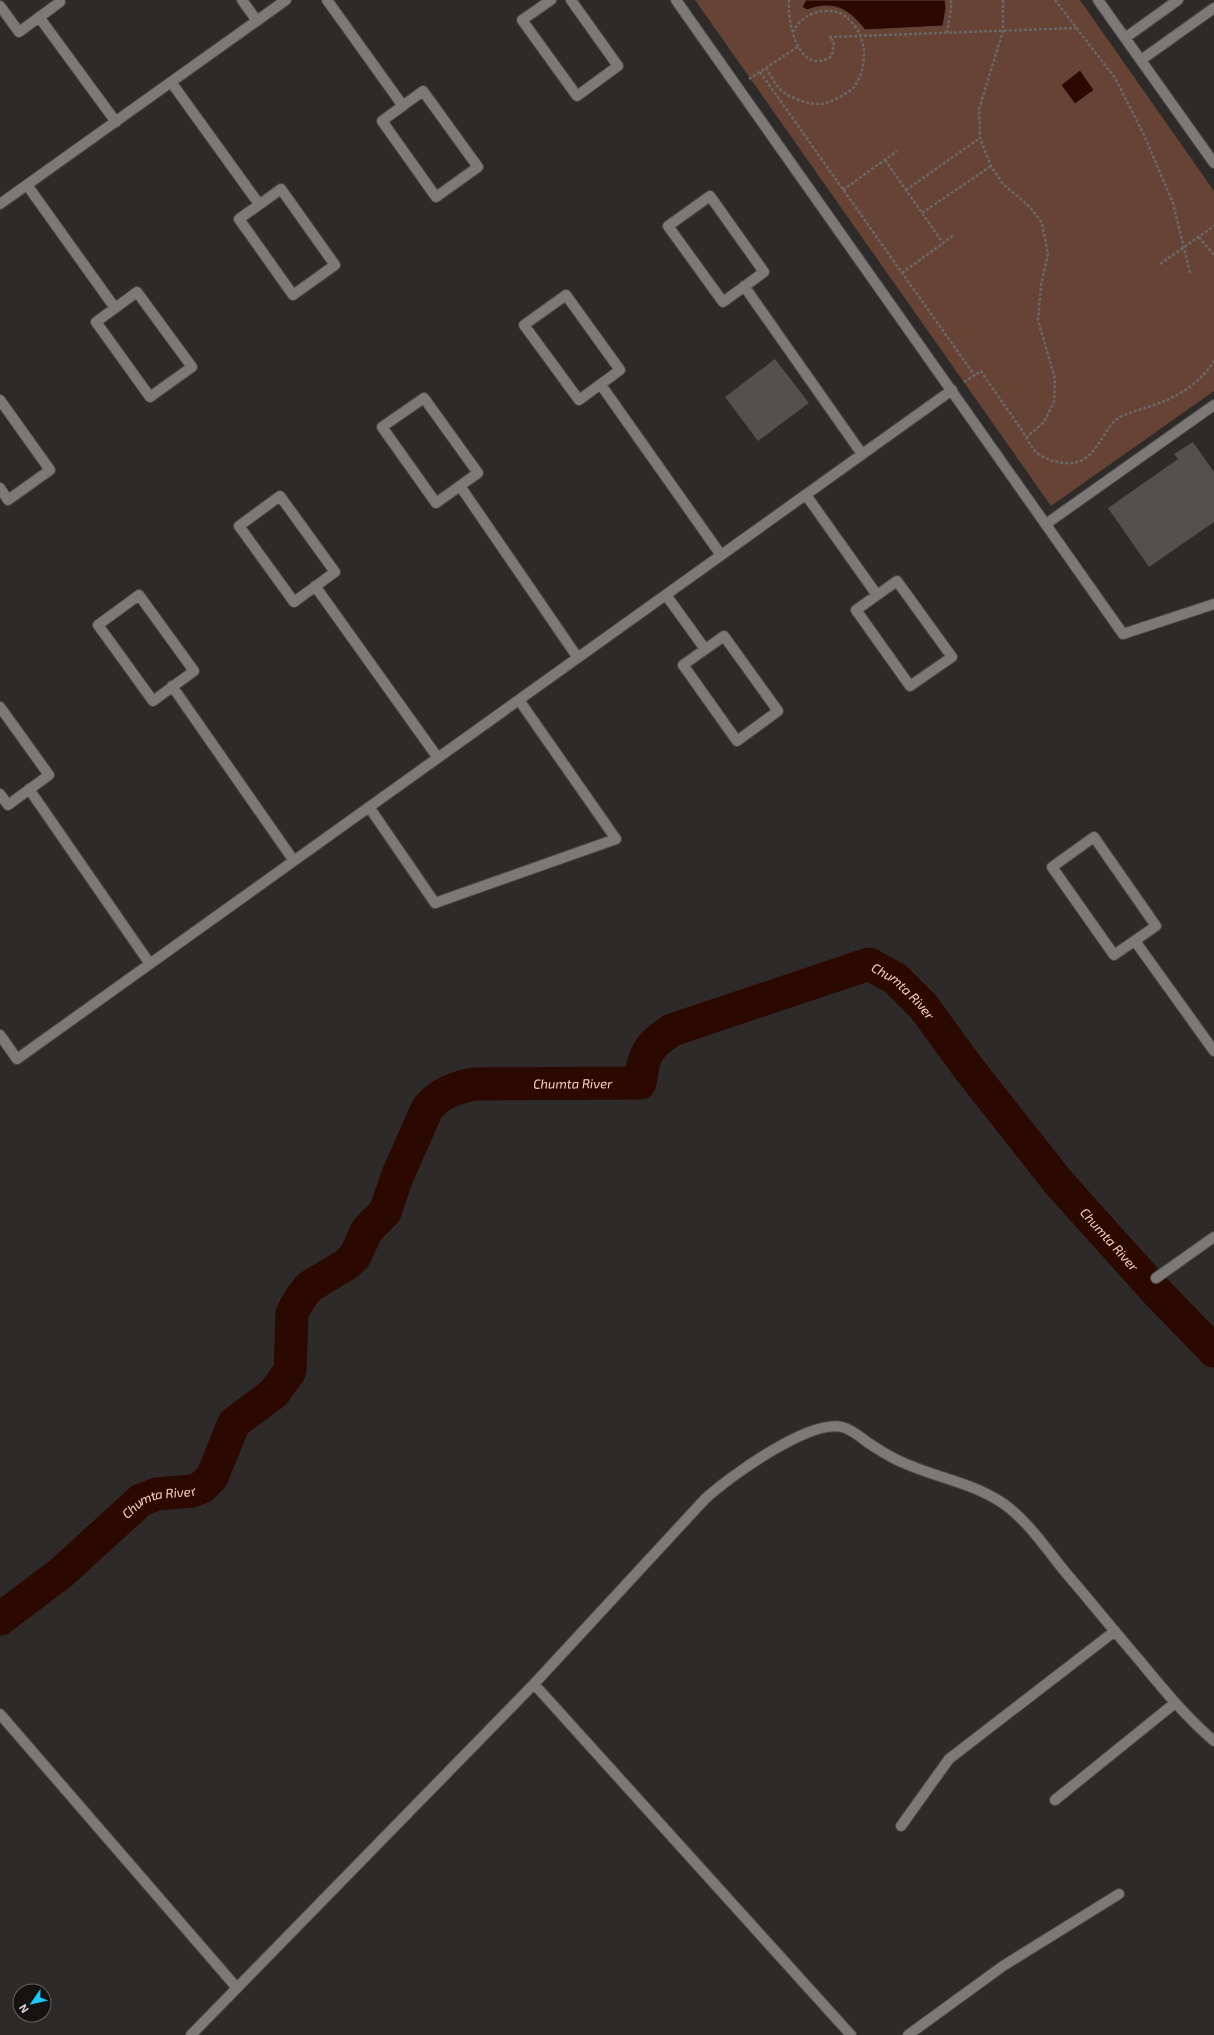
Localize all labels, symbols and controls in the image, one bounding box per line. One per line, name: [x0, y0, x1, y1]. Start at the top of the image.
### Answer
water label: Chumta River: [869, 959, 938, 1023]
water label: Chumta River: [533, 1075, 613, 1092]
water label: Chumta River: [1077, 1204, 1142, 1275]
water label: Chumta River: [118, 1482, 199, 1522]
north arrow: [12, 1983, 52, 2023]
text: N: [16, 2002, 31, 2016]

